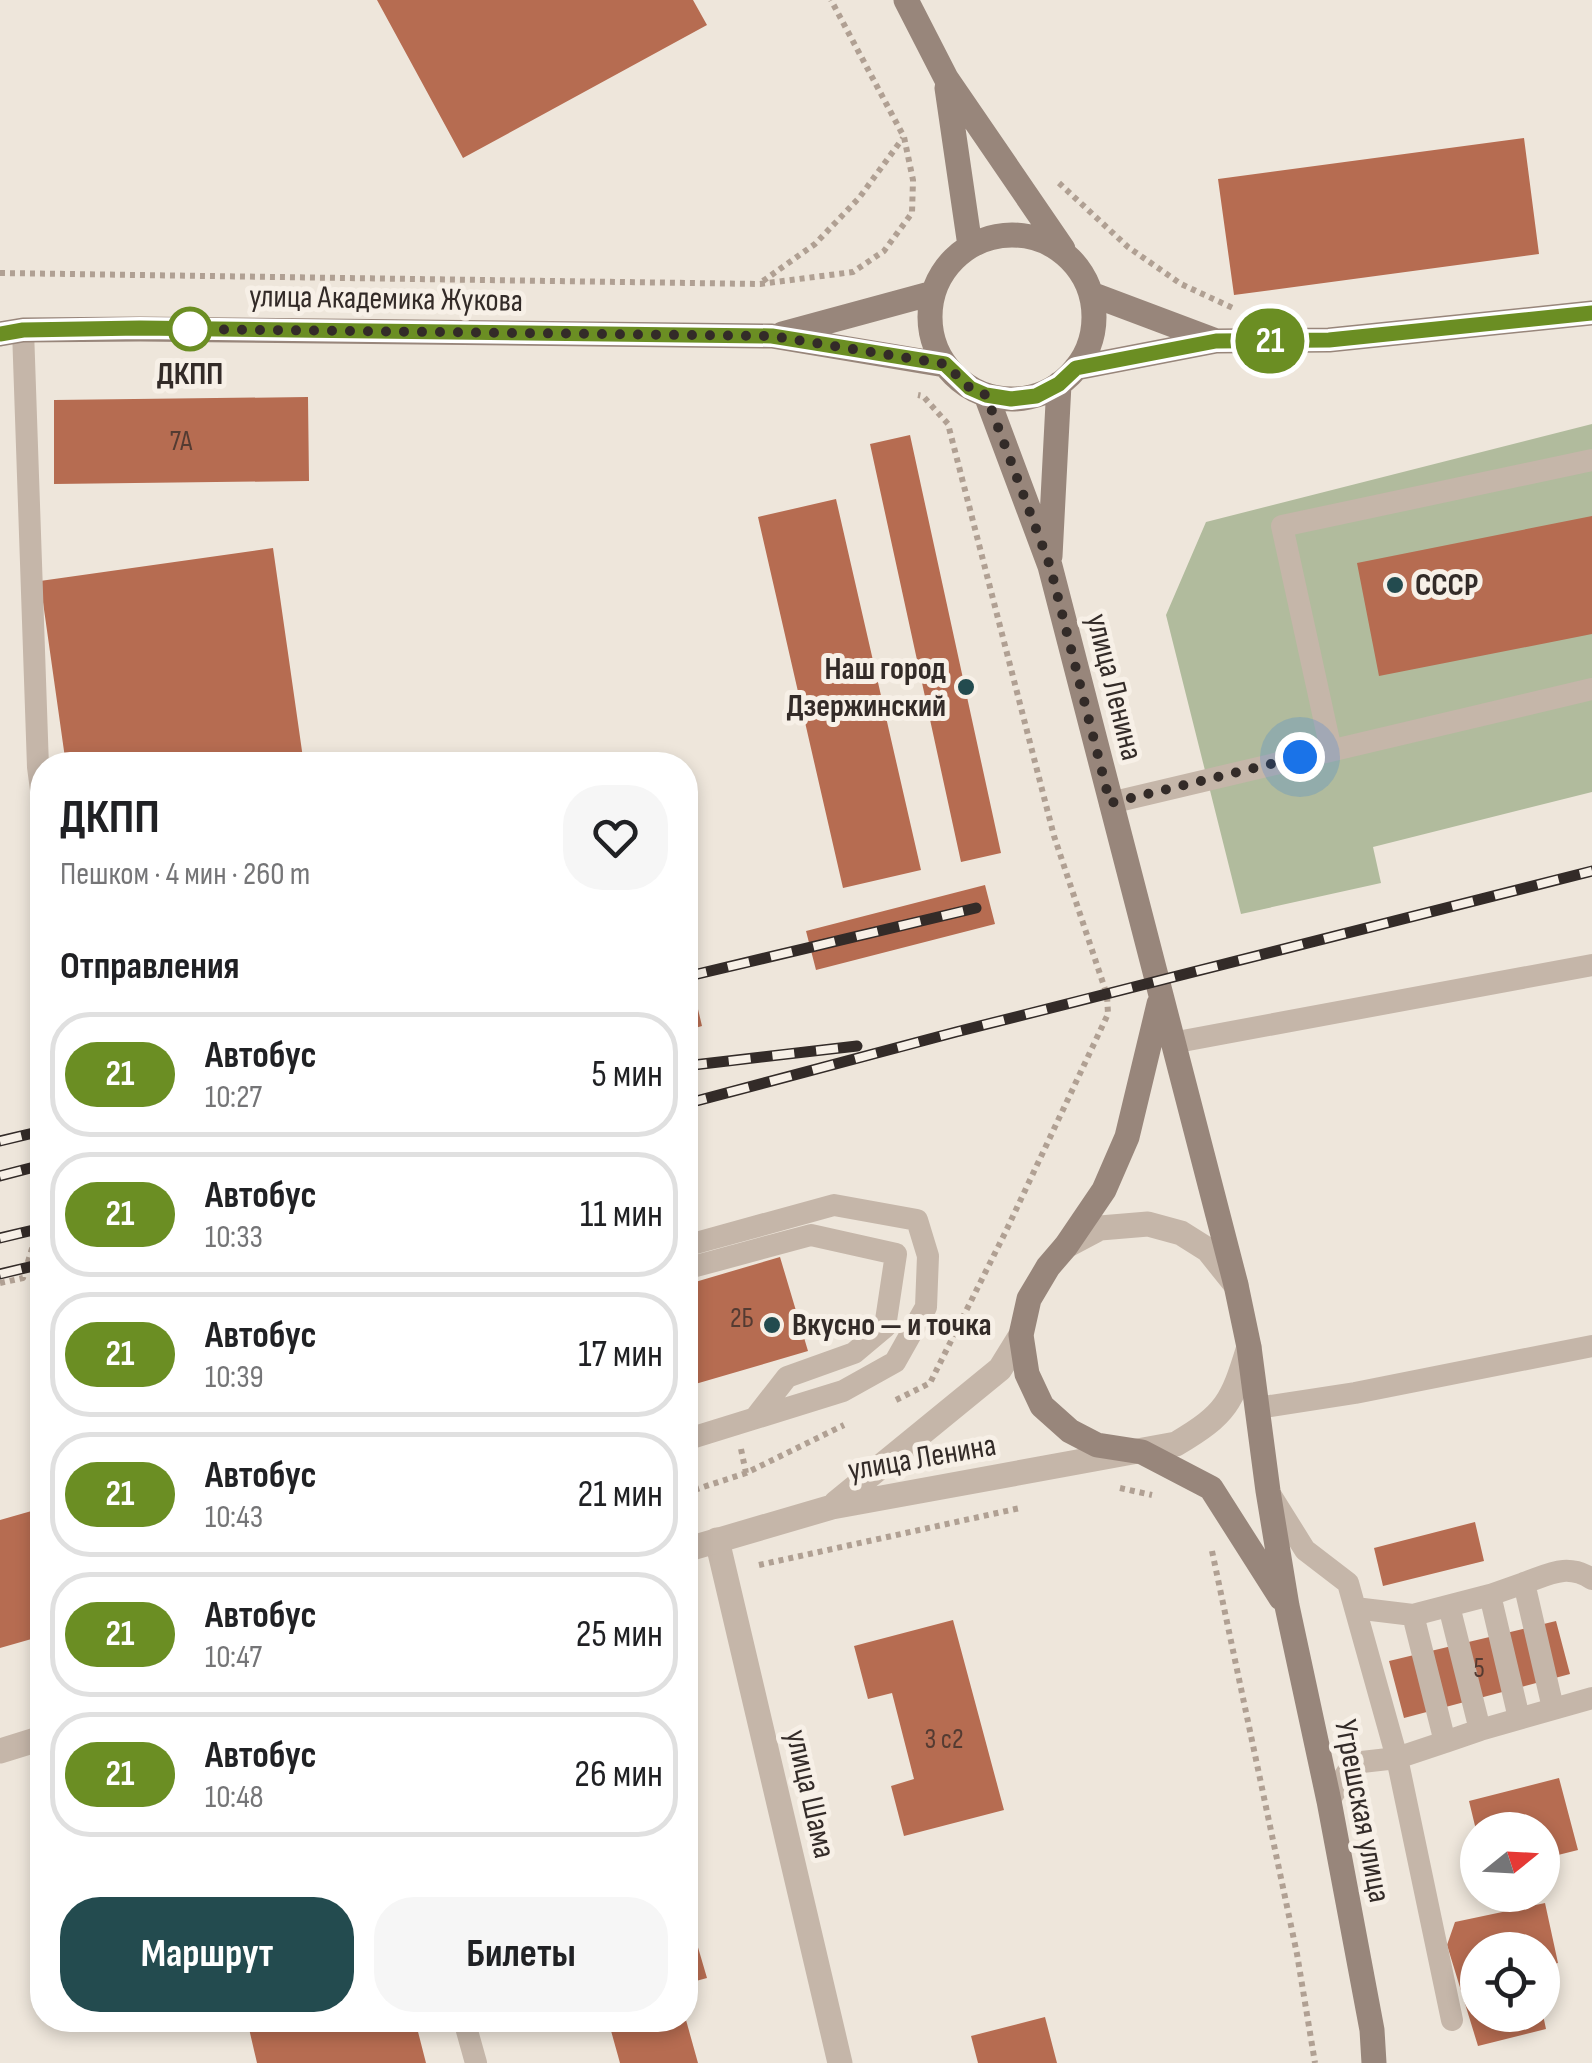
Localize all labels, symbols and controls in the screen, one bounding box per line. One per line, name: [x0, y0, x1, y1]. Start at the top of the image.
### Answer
street label: улица Академика Жукова: [249, 277, 523, 321]
marker: ДКПП: [169, 308, 211, 350]
line badge: 21: [1225, 308, 1315, 374]
text: 21: [1255, 320, 1285, 363]
place label: ДКПП: [157, 355, 223, 394]
house number: 7А: [170, 425, 193, 458]
place label: СССР: [1415, 566, 1478, 605]
marker: СССР: [1384, 574, 1406, 596]
street label: улица Ленина: [1077, 610, 1151, 764]
place label: Наш город Дзержинский: [786, 650, 946, 726]
marker: Наш город Дзержинский: [955, 676, 977, 698]
your location: [1275, 732, 1325, 782]
button: heart: [563, 785, 668, 890]
text: ДКПП: [60, 789, 160, 846]
text: Пешком · 4 мин · 260 m: [60, 855, 310, 894]
text: Отправления: [60, 944, 240, 989]
text: Автобус: [205, 1033, 316, 1078]
text: 5 мин: [591, 1052, 663, 1097]
text: 21: [105, 1053, 135, 1096]
text: 10:27: [205, 1078, 262, 1117]
text: Автобус: [205, 1173, 316, 1218]
text: 11 мин: [580, 1192, 663, 1237]
text: 21: [105, 1193, 135, 1236]
text: 10:33: [205, 1218, 263, 1257]
house number: 2Б: [730, 1302, 754, 1335]
place label: Вкусно — и точка: [792, 1306, 992, 1345]
text: Автобус: [205, 1313, 316, 1358]
marker: Вкусно — и точка: [761, 1314, 783, 1336]
text: 17 мин: [578, 1332, 663, 1377]
text: 21: [105, 1333, 135, 1376]
text: 10:39: [205, 1358, 264, 1397]
street label: улица Ленина: [845, 1426, 999, 1490]
text: Автобус: [205, 1453, 316, 1498]
text: 21 мин: [578, 1472, 663, 1517]
text: 21: [105, 1473, 135, 1516]
text: 10:43: [205, 1498, 263, 1537]
text: Автобус: [205, 1593, 316, 1638]
text: 25 мин: [576, 1612, 663, 1657]
text: 21: [105, 1613, 135, 1656]
text: 10:47: [205, 1638, 262, 1677]
house number: 5: [1473, 1652, 1485, 1685]
street label: Угрешская улица: [1325, 1716, 1399, 1906]
house number: 3 с2: [925, 1723, 963, 1756]
street label: улица Шама: [776, 1726, 844, 1862]
text: Автобус: [205, 1733, 316, 1778]
text: 26 мин: [574, 1752, 663, 1797]
text: 21: [105, 1753, 135, 1796]
text: 10:48: [205, 1778, 264, 1817]
north arrow: [1460, 1812, 1560, 1912]
map controls: [1460, 1812, 1560, 2032]
button: Маршрут: [60, 1897, 354, 2012]
button: Билеты: [374, 1897, 668, 2012]
button: locate: [1460, 1932, 1560, 2032]

